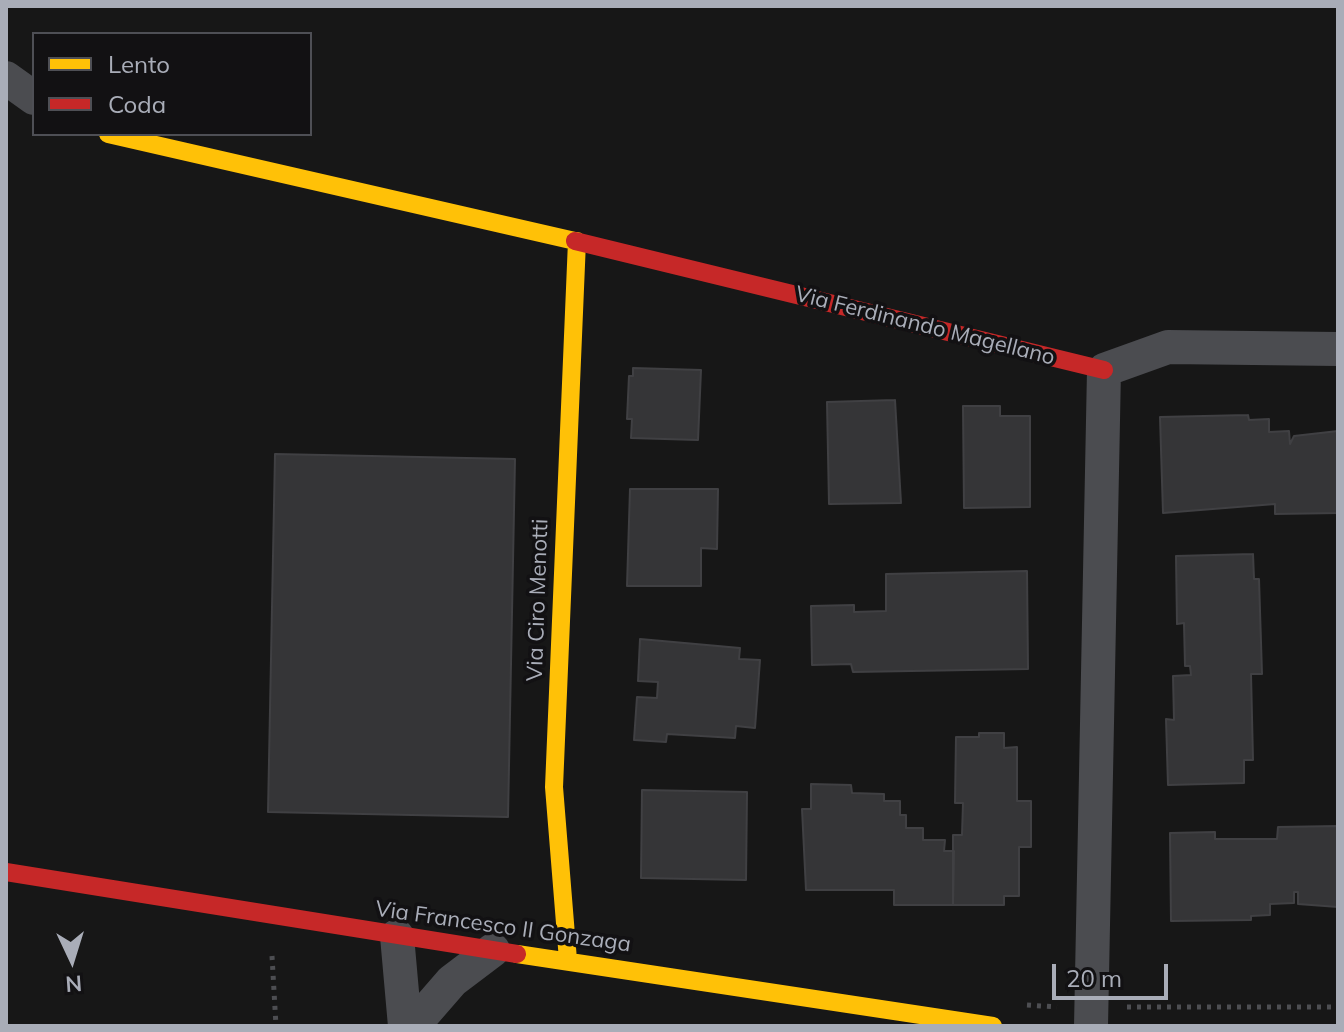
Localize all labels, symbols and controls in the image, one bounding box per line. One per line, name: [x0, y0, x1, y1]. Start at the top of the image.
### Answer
legend: [32, 32, 312, 136]
text: Lento: [108, 49, 170, 79]
text: Coda: [108, 89, 166, 119]
street label: Via Ferdinando Magellano: [792, 281, 1058, 371]
street label: Via Ciro Menotti: [522, 518, 554, 682]
street label: Via Francesco II Gonzaga: [374, 896, 632, 958]
north arrow: [32, 920, 112, 1000]
scale bar: [1056, 948, 1172, 998]
text: 20 m: [1066, 963, 1122, 993]
text: N: [64, 969, 83, 998]

